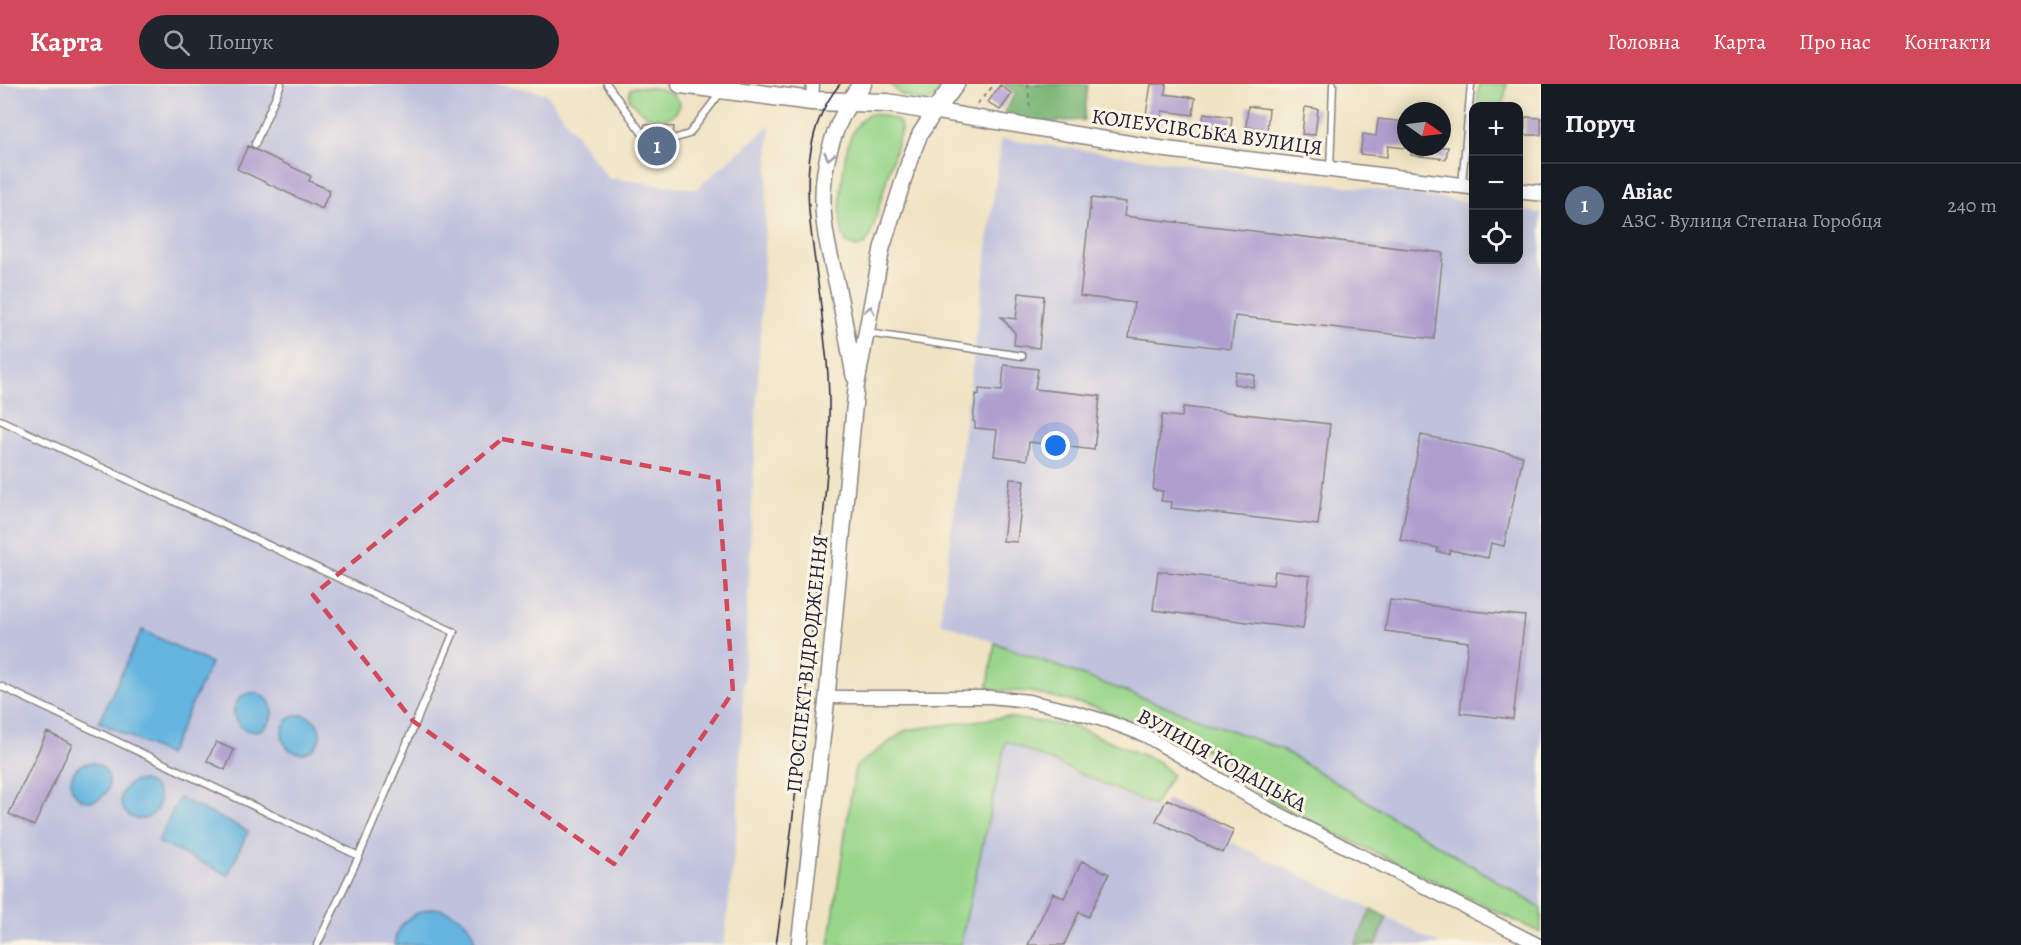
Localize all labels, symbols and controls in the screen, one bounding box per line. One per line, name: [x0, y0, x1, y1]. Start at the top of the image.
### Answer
search box: [139, 15, 559, 69]
text: Карта: [30, 23, 103, 61]
icon: search: [160, 26, 193, 59]
text: Пошук: [208, 27, 273, 57]
text: Головна: [1608, 28, 1680, 56]
text: Карта: [1713, 28, 1766, 56]
text: Про нас: [1799, 28, 1871, 56]
text: Контакти: [1904, 28, 1991, 56]
street label: КОЛЕУСІВСЬКА ВУЛИЦЯ: [1090, 102, 1324, 162]
north arrow: [1397, 102, 1451, 156]
map controls: [1469, 102, 1523, 264]
button: +: [1469, 102, 1523, 156]
text: Поруч: [1565, 106, 1636, 141]
pin: 1: [638, 124, 676, 168]
one-way arrow: [823, 150, 836, 160]
button: −: [1469, 156, 1523, 210]
text: Авіас: [1622, 177, 1673, 207]
text: 1: [1581, 192, 1588, 219]
text: 240 m: [1947, 192, 1997, 219]
text: АЗС · Вулиця Степана Горобця: [1622, 207, 1882, 234]
button: locate: [1469, 210, 1523, 264]
one-way arrow: [864, 305, 876, 315]
your location: [1041, 431, 1070, 460]
street label: ПРОСПЕКТ ВІДРОДЖЕННЯ: [780, 534, 834, 794]
street label: ВУЛИЦЯ КОДАЦЬКА: [1132, 702, 1312, 819]

